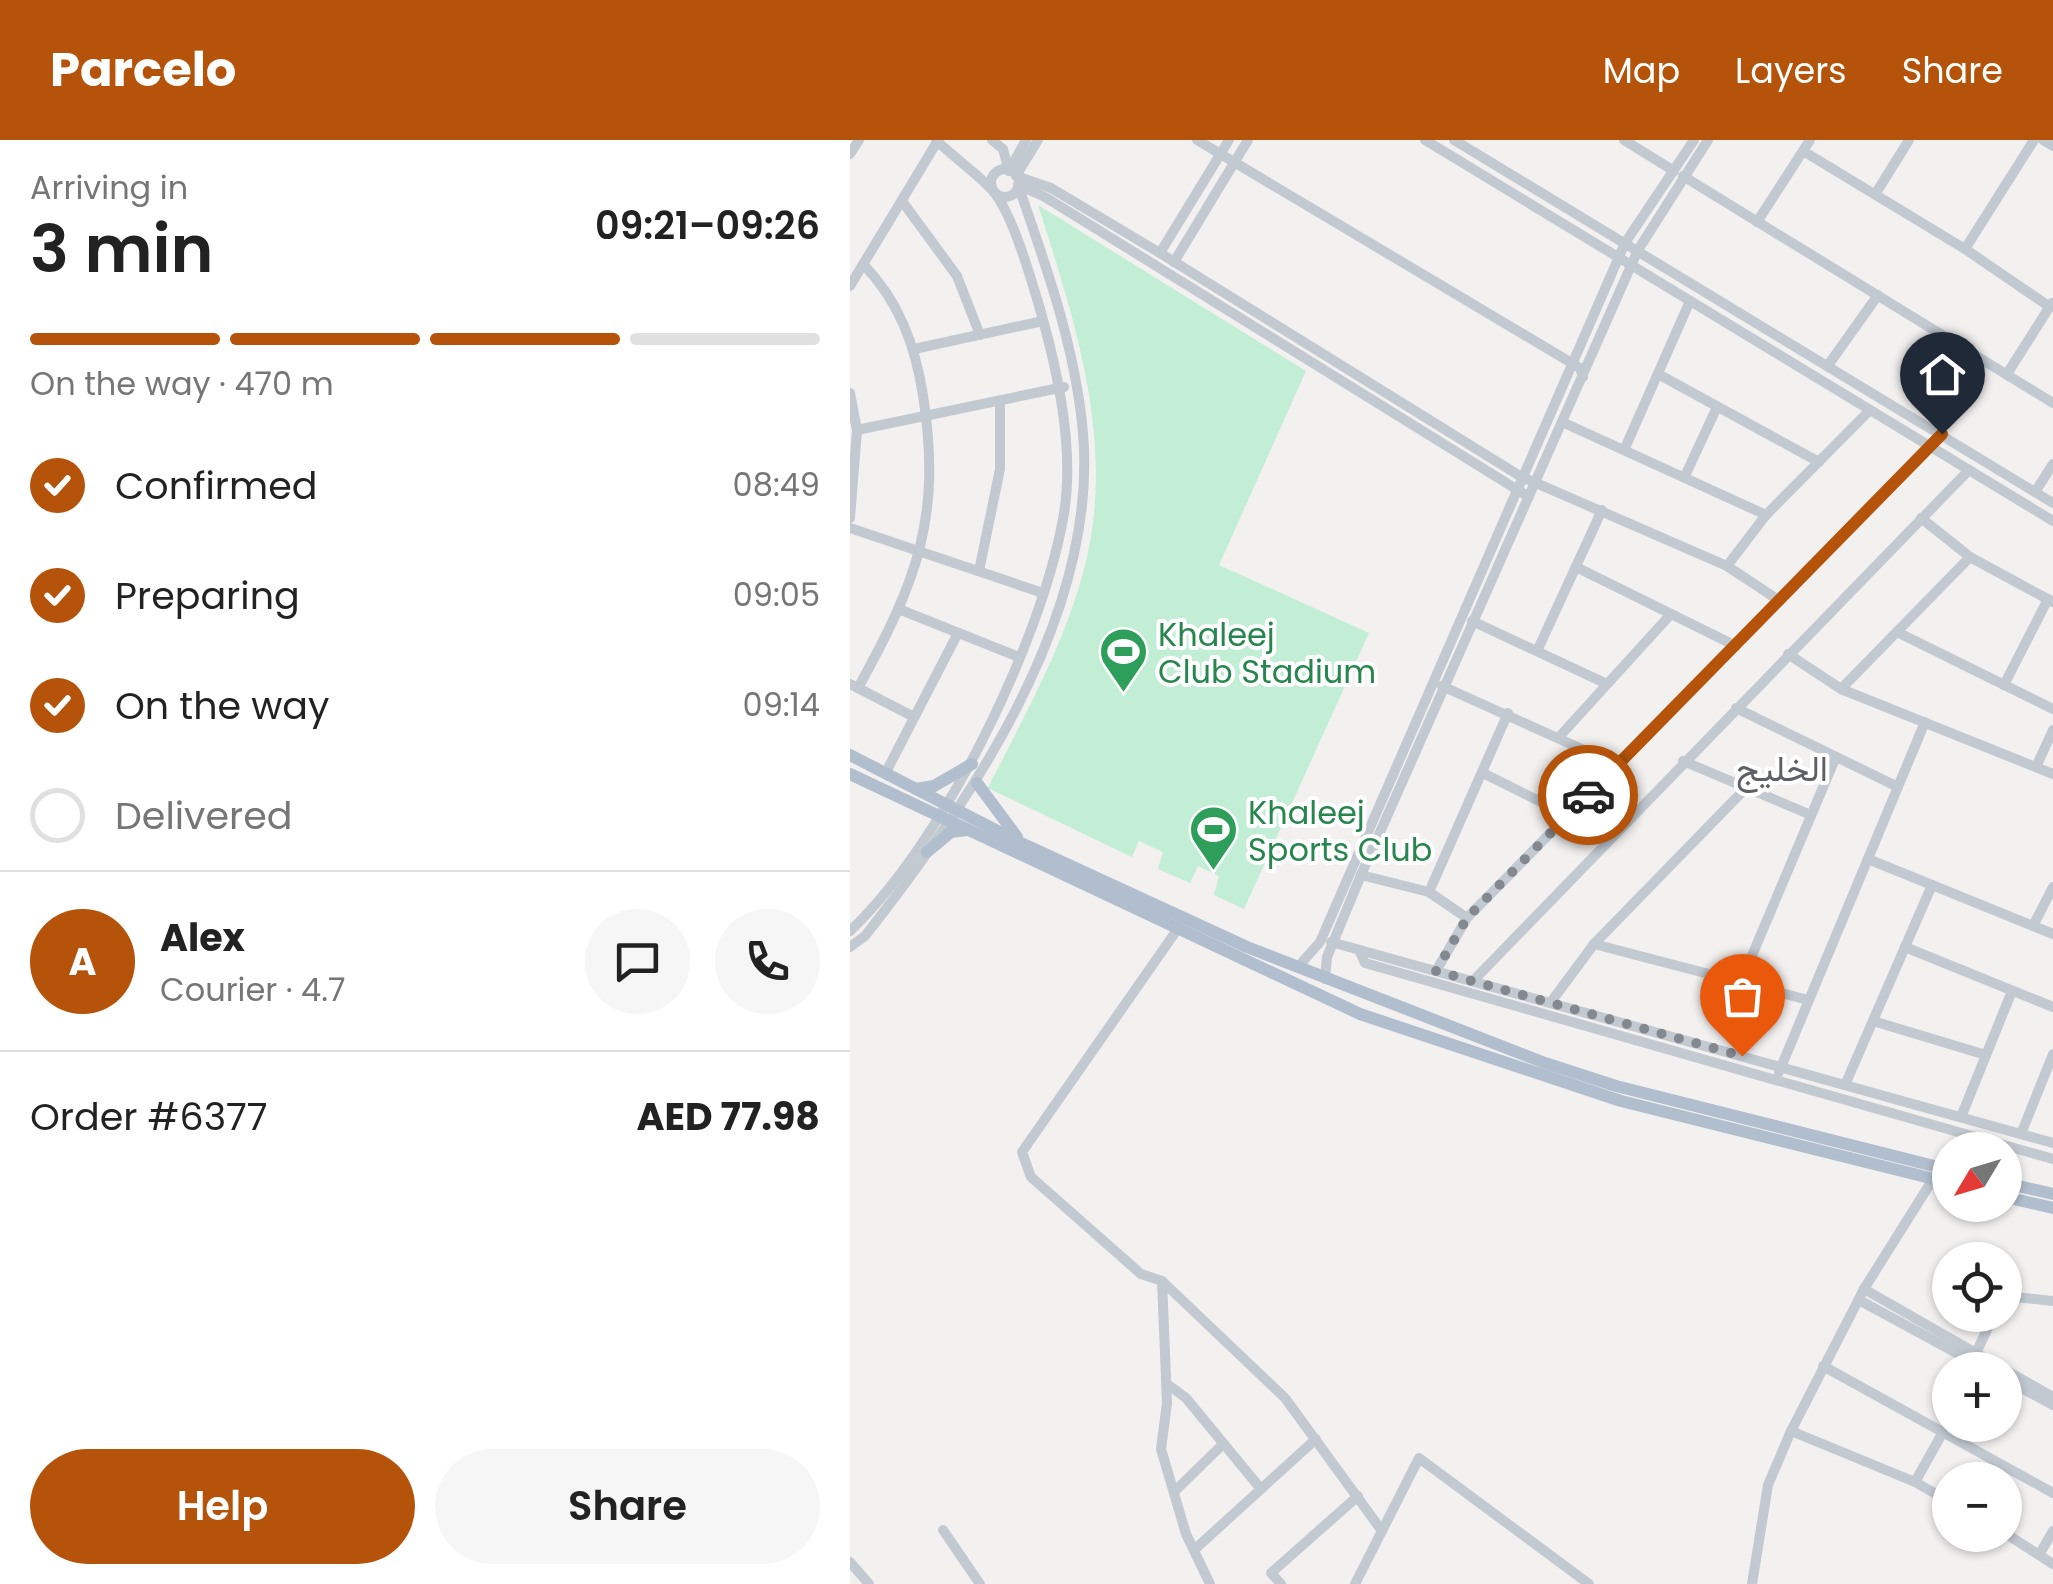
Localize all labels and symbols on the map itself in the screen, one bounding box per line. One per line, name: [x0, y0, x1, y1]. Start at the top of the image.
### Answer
pin: [1900, 332, 1985, 435]
place label: Khaleej Club Stadium: [1158, 612, 1376, 694]
sports icon: Khaleej Club Stadium: [1097, 626, 1149, 694]
district label: الخليج: [1736, 744, 1828, 793]
courier: [1538, 745, 1638, 845]
place label: Khaleej Sports Club: [1248, 790, 1432, 872]
sports icon: Khaleej Sports Club: [1187, 804, 1239, 872]
pin: [1700, 954, 1785, 1057]
north arrow: [1932, 1132, 2022, 1222]

